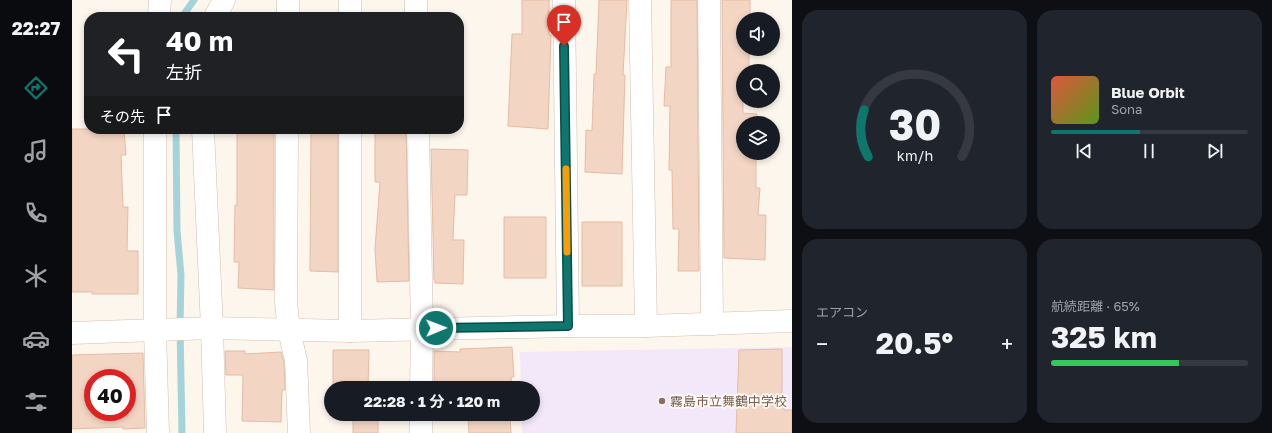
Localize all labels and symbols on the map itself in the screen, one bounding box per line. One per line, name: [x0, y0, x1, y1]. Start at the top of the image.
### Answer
pin: [547, 5, 581, 46]
position arrow: [415, 307, 457, 349]
speed limit sign: 40: [84, 369, 136, 421]
place label: 霧島市立舞鶴中学校: [670, 393, 787, 409]
marker: 霧島市立舞鶴中学校: [657, 396, 667, 406]

